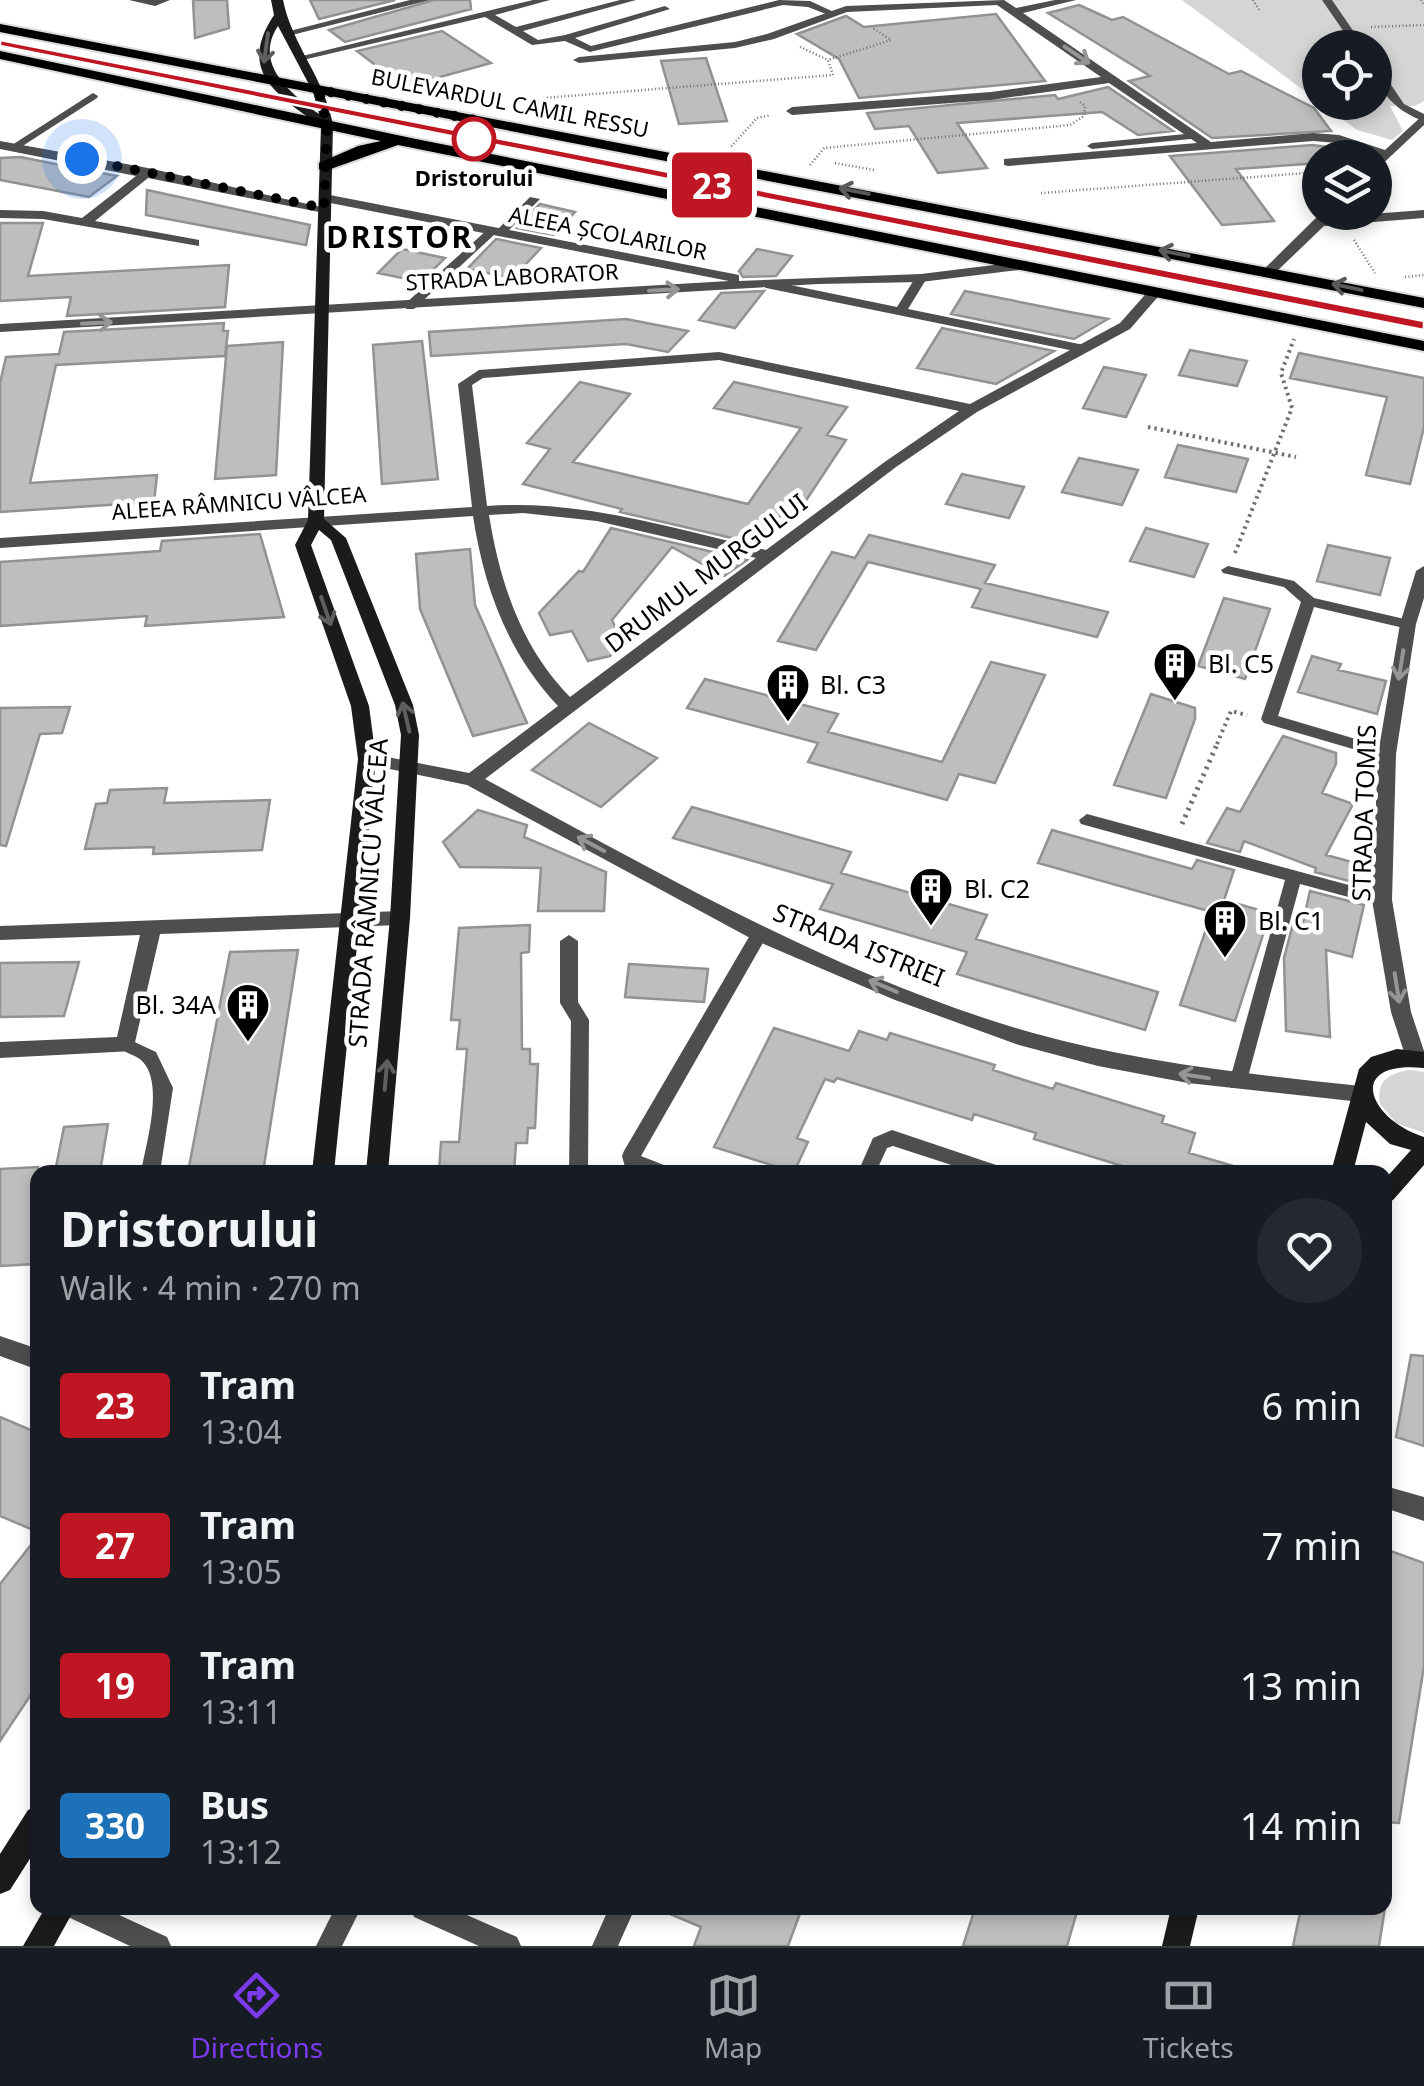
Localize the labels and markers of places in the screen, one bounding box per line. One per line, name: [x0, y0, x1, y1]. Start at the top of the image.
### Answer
marker: Dristorului: [453, 118, 495, 160]
place label: Dristorului: [415, 162, 533, 192]
building icon: Bl. C5: [1152, 641, 1198, 702]
place label: Bl. C5: [1208, 646, 1274, 680]
building icon: Bl. C3: [765, 662, 811, 723]
place label: Bl. C3: [820, 667, 886, 701]
building icon: Bl. C2: [908, 866, 954, 927]
place label: Bl. C2: [964, 871, 1030, 905]
building icon: Bl. C1: [1202, 898, 1248, 959]
place label: Bl. C1: [1258, 903, 1324, 937]
building icon: Bl. 34A: [225, 982, 271, 1043]
place label: Bl. 34A: [136, 987, 216, 1021]

